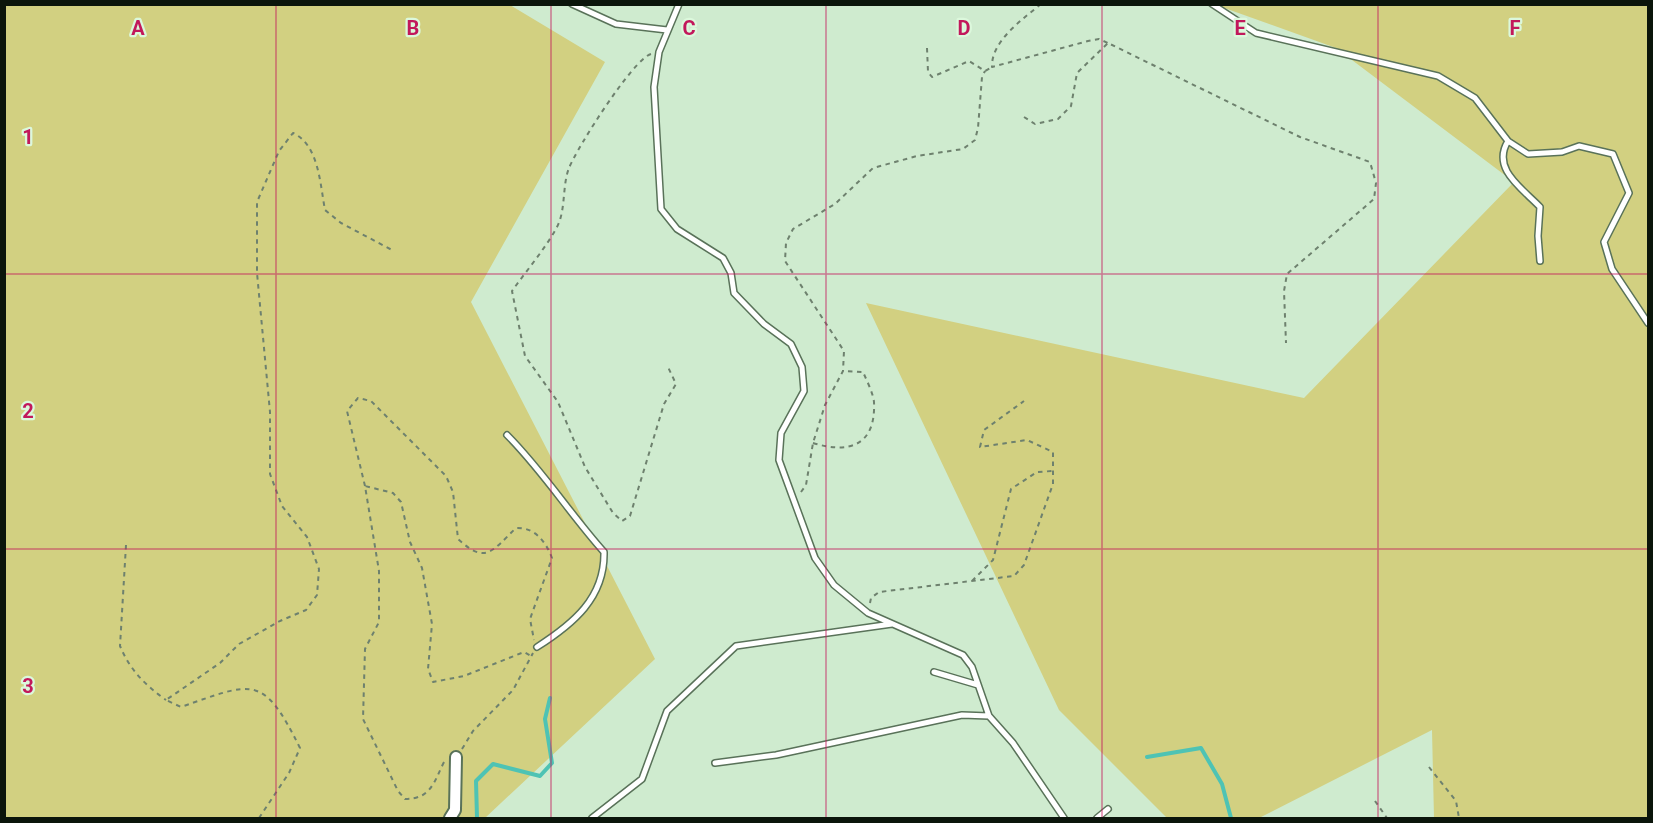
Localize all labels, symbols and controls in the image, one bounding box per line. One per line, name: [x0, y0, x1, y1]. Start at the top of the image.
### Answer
text: A: [131, 16, 145, 40]
text: B: [407, 16, 419, 40]
text: C: [682, 16, 696, 40]
text: D: [958, 16, 971, 40]
text: E: [1234, 16, 1246, 40]
text: F: [1510, 16, 1521, 40]
text: 1: [22, 125, 34, 149]
text: 2: [22, 399, 34, 423]
text: 3: [22, 674, 34, 698]

